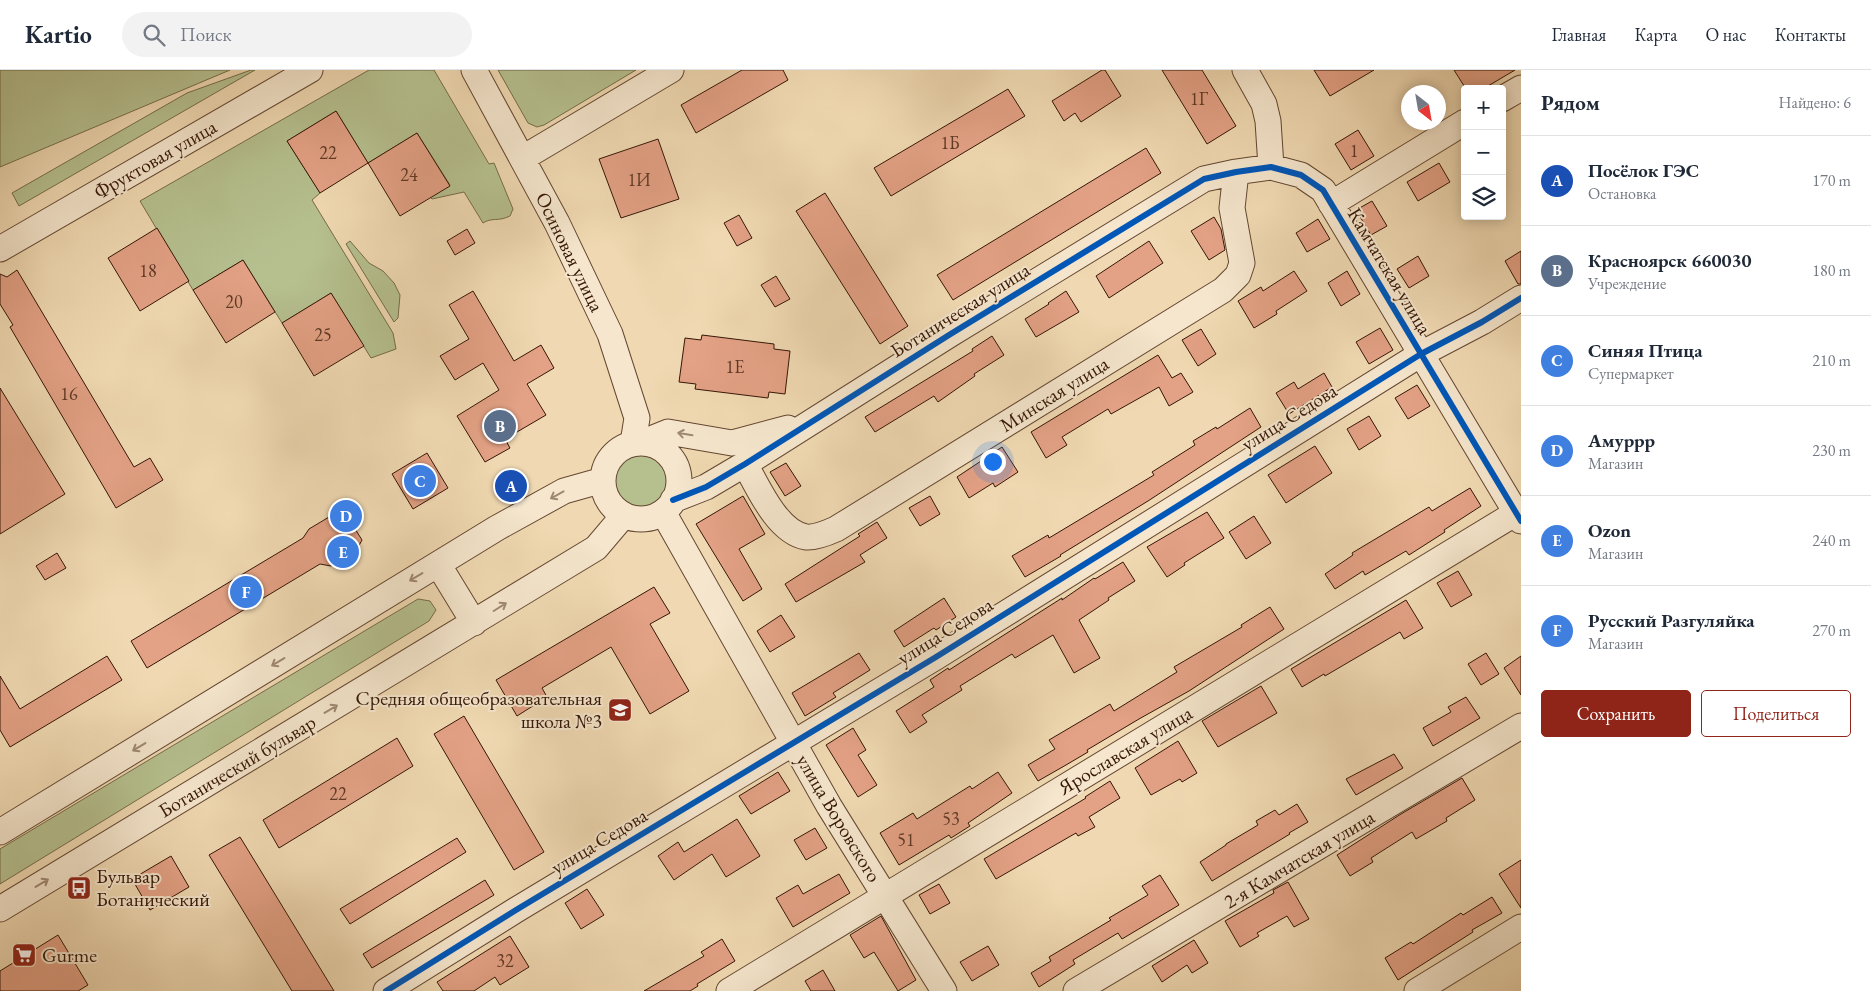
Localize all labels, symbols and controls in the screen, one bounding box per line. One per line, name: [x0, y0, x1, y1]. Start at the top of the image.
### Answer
search box: [122, 12, 472, 57]
text: Kartio: [25, 19, 92, 50]
icon: search: [140, 21, 168, 49]
text: Поиск: [180, 22, 232, 47]
text: Главная: [1552, 23, 1606, 46]
text: Карта: [1634, 23, 1677, 46]
text: О нас: [1705, 23, 1747, 46]
text: Контакты: [1775, 23, 1846, 46]
north arrow: [1401, 85, 1446, 130]
map controls: [1461, 85, 1506, 220]
button: +: [1461, 85, 1506, 130]
house number: 1Г: [1190, 87, 1209, 110]
text: Рядом: [1541, 89, 1600, 116]
text: Найдено: 6: [1779, 92, 1851, 113]
street label: Фруктовая улица: [89, 113, 221, 205]
button: −: [1461, 130, 1506, 175]
house number: 1Б: [940, 131, 960, 154]
house number: 1: [1350, 139, 1358, 162]
house number: 22: [319, 141, 337, 164]
text: Посёлок ГЭС: [1588, 158, 1699, 183]
house number: 24: [400, 163, 418, 186]
house number: 1И: [627, 168, 651, 191]
text: A: [1551, 170, 1563, 191]
text: 170 m: [1812, 170, 1851, 191]
button: layers: [1461, 175, 1506, 220]
text: Остановка: [1588, 183, 1657, 204]
street label: Осиновая улица: [530, 188, 610, 316]
street label: Камчатская улица: [1342, 203, 1438, 339]
text: Красноярск 660030: [1588, 248, 1752, 273]
street label: Ботаническая улица: [885, 257, 1035, 363]
house number: 18: [139, 259, 157, 282]
text: B: [1552, 260, 1562, 281]
text: 180 m: [1812, 260, 1851, 281]
text: Учреждение: [1588, 273, 1666, 294]
house number: 20: [225, 290, 243, 313]
house number: 25: [314, 323, 332, 346]
text: Синяя Птица: [1588, 338, 1703, 363]
street label: Минская улица: [995, 350, 1113, 438]
text: C: [1551, 350, 1563, 371]
text: 210 m: [1812, 350, 1851, 371]
house number: 1Е: [726, 355, 744, 378]
text: Супермаркет: [1588, 363, 1674, 384]
street label: улица Седова: [1236, 377, 1342, 457]
house number: 16: [60, 382, 78, 405]
pin: B: [484, 407, 516, 445]
text: Амуррр: [1588, 428, 1655, 453]
one-way arrow: [678, 429, 694, 439]
text: D: [1551, 440, 1563, 461]
text: 230 m: [1812, 440, 1851, 461]
your location: [980, 449, 1006, 475]
text: Магазин: [1588, 453, 1643, 474]
pin: C: [404, 462, 436, 500]
pin: A: [495, 467, 527, 505]
one-way arrow: [549, 490, 564, 500]
pin: D: [330, 497, 362, 535]
text: Ozon: [1588, 518, 1631, 543]
text: E: [1552, 530, 1562, 551]
text: 240 m: [1812, 530, 1851, 551]
pin: E: [327, 533, 359, 571]
text: Магазин: [1588, 543, 1643, 564]
pin: F: [230, 573, 262, 611]
one-way arrow: [410, 573, 424, 583]
street label: улица Седова: [892, 591, 998, 671]
one-way arrow: [492, 602, 506, 612]
text: Русский Разгуляйка: [1588, 608, 1755, 633]
text: F: [1553, 620, 1561, 641]
text: 270 m: [1812, 620, 1851, 641]
text: Магазин: [1588, 633, 1643, 654]
one-way arrow: [271, 657, 285, 667]
place label: Средняя общеобразовательная школа №3: [356, 685, 602, 734]
button: Сохранить: [1541, 690, 1691, 737]
button: Поделиться: [1701, 690, 1851, 737]
school or university icon: Средняя общеобразовательная школа №3: [607, 697, 633, 723]
street label: Ярославская улица: [1052, 700, 1197, 801]
one-way arrow: [323, 704, 337, 714]
street label: Ботанический бульвар: [153, 709, 321, 823]
one-way arrow: [132, 741, 146, 752]
street label: улица Воровского: [791, 749, 888, 887]
house number: 22: [329, 782, 347, 805]
street label: улица Седова: [546, 802, 652, 880]
street label: 2-я Камчатская улица: [1219, 804, 1379, 914]
house number: 53: [942, 807, 960, 830]
house number: 51: [897, 828, 915, 851]
place label: Бульвар Ботанический: [96, 863, 210, 912]
bus stop icon: Бульвар Ботанический: [66, 875, 92, 901]
one-way arrow: [34, 878, 48, 888]
supermarket icon: Gurme: [11, 942, 37, 968]
place label: Gurme: [42, 942, 97, 968]
house number: 32: [496, 949, 514, 972]

